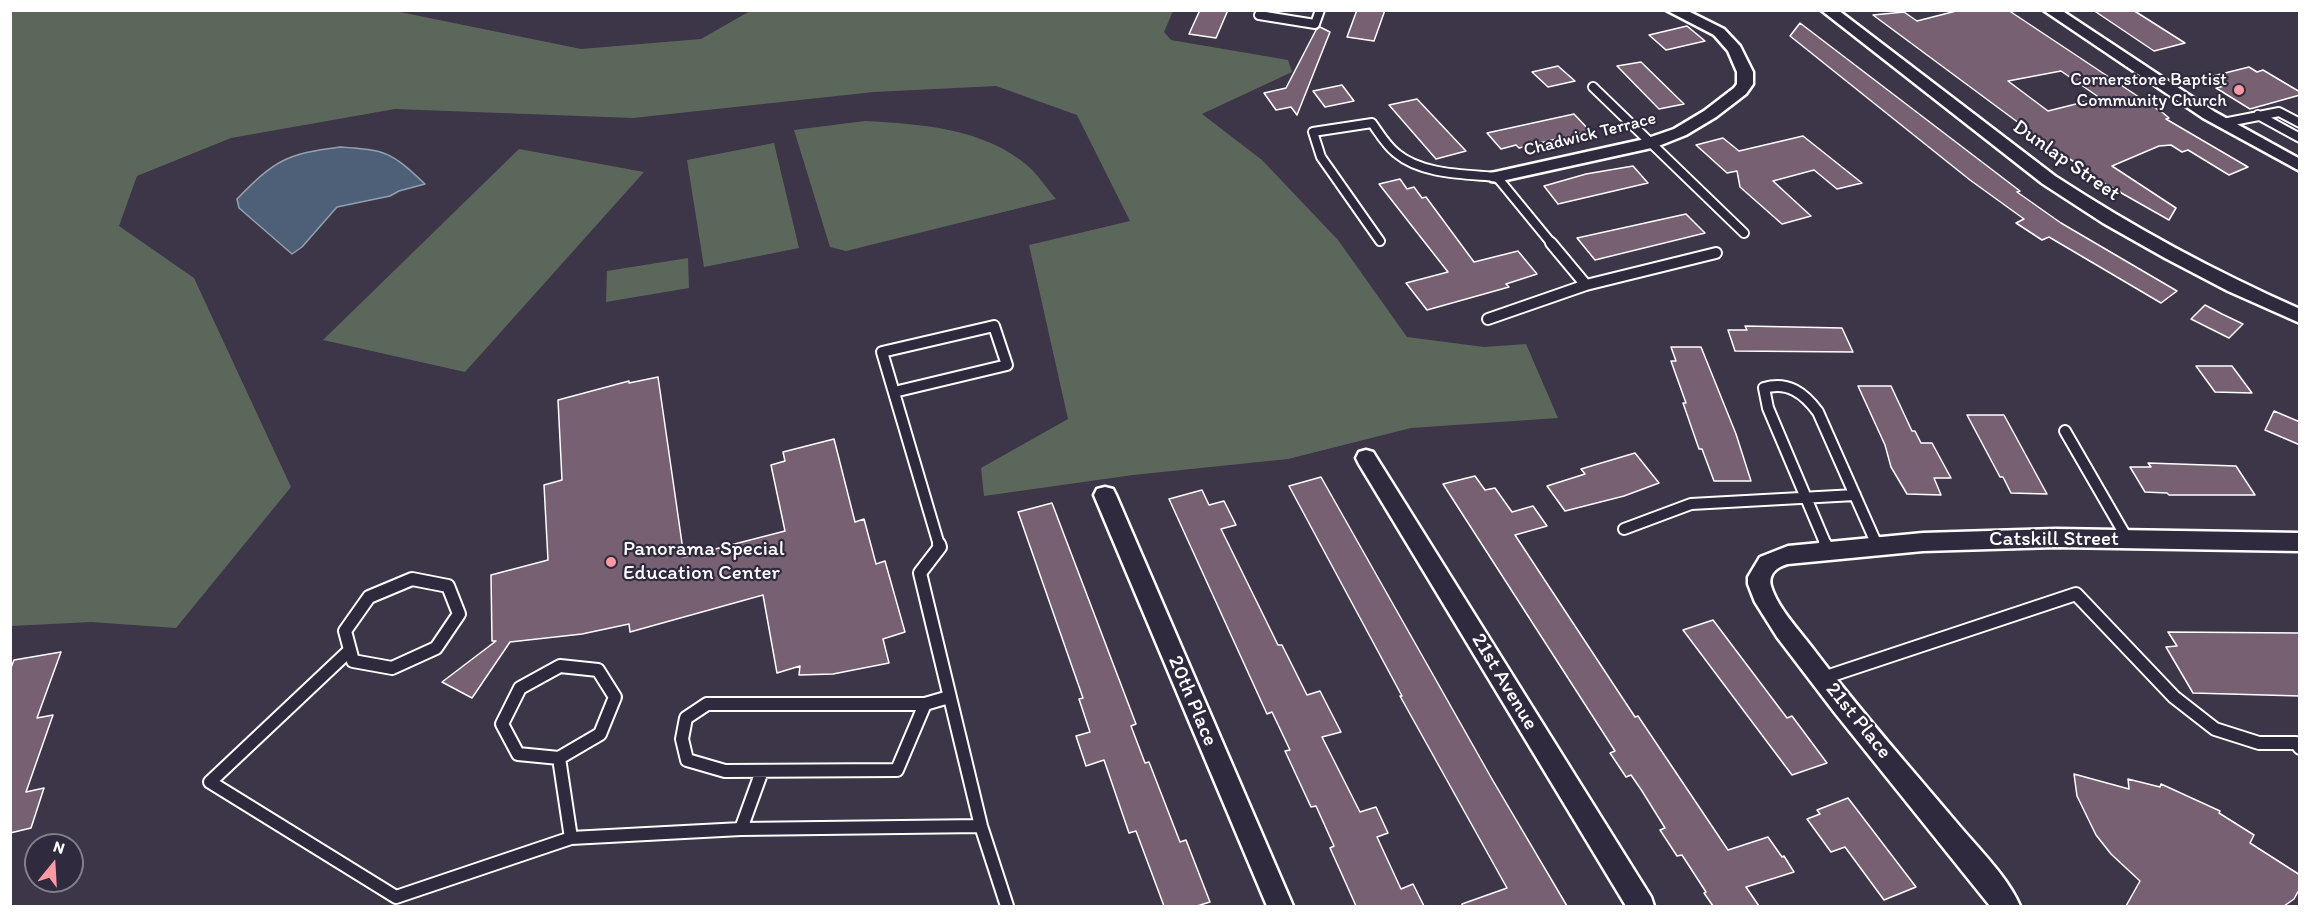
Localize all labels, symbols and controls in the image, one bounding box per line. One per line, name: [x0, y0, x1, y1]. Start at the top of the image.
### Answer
place label: Cornerstone Baptist Community Church: [2070, 69, 2227, 112]
marker: Cornerstone Baptist Community Church: [2232, 83, 2246, 97]
street label: Chadwick Terrace: [1522, 108, 1658, 162]
street label: Dunlap Street: [2008, 115, 2124, 207]
street label: Catskill Street: [1989, 527, 2119, 553]
place label: Panorama Special Education Center: [623, 537, 785, 587]
marker: Panorama Special Education Center: [604, 555, 618, 569]
street label: 21st Avenue: [1465, 629, 1543, 735]
street label: 20th Place: [1162, 652, 1222, 750]
street label: 21st Place: [1820, 678, 1896, 764]
north arrow: [24, 833, 84, 893]
text: N: [51, 837, 67, 858]

